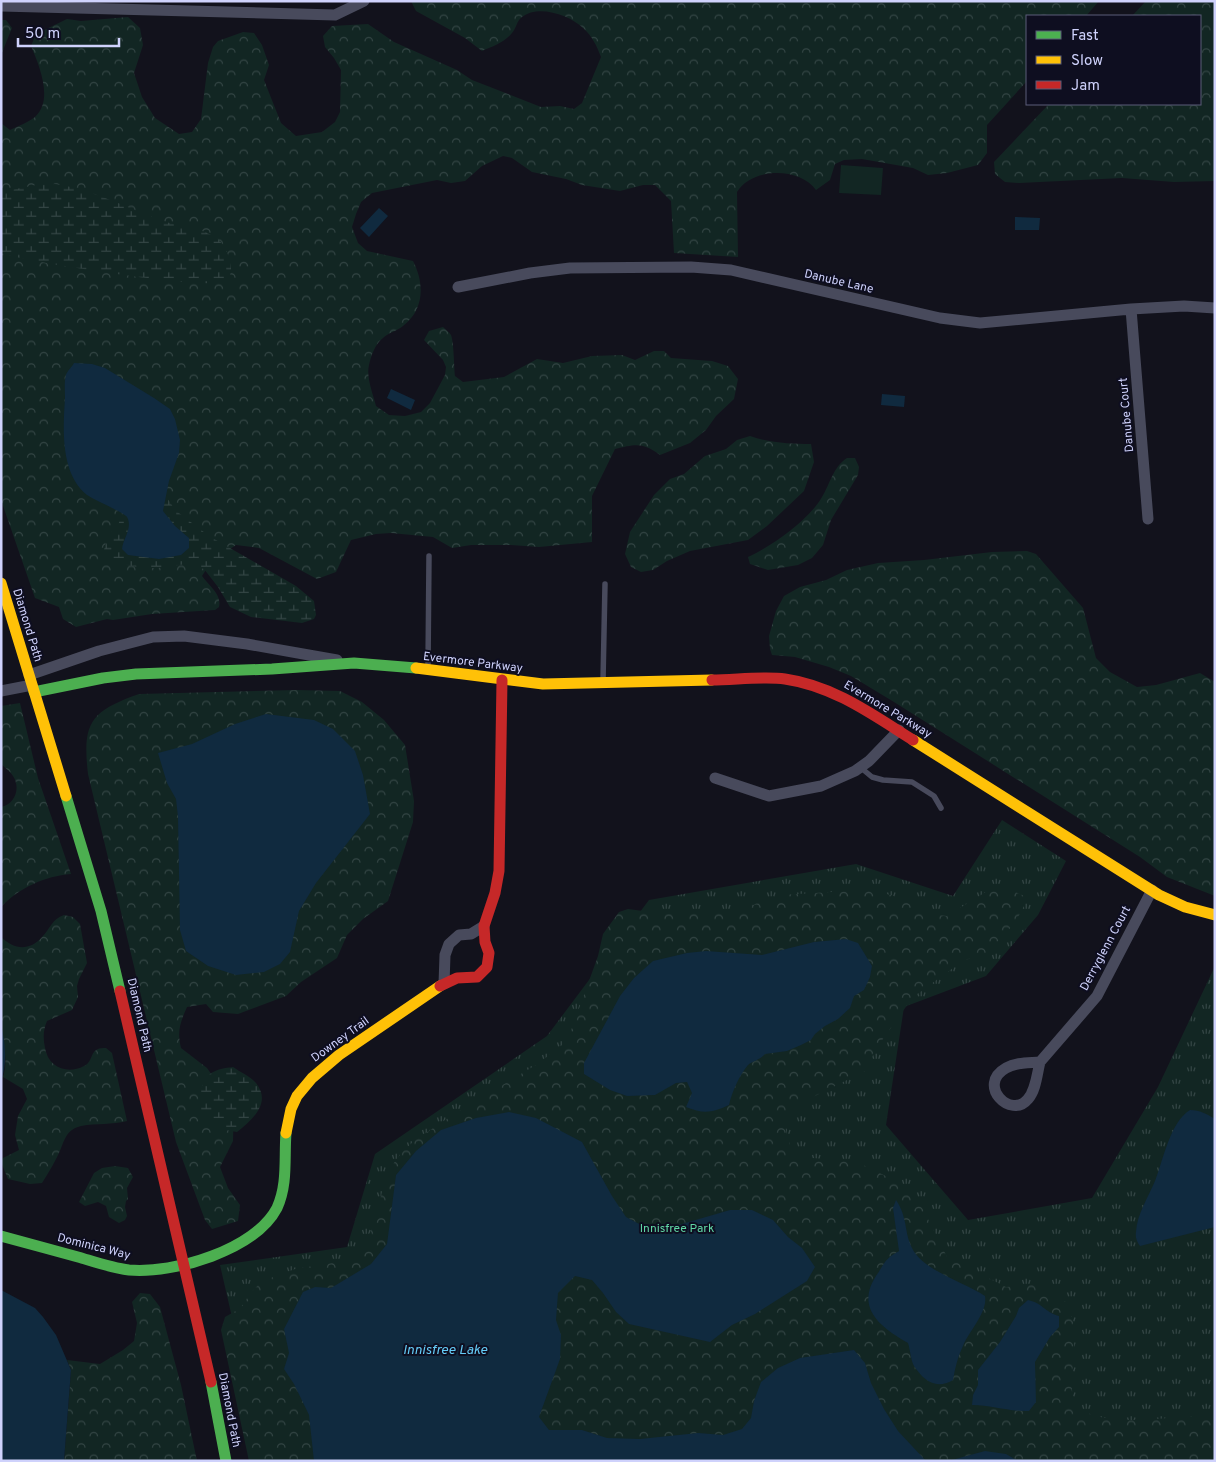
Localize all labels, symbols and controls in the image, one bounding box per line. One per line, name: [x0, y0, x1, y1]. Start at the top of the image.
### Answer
scale bar: [18, 15, 119, 47]
legend: [1026, 15, 1201, 105]
text: 50 m: [25, 25, 60, 44]
text: Fast: [1071, 27, 1099, 46]
text: Slow: [1071, 52, 1103, 71]
text: Jam: [1071, 77, 1100, 96]
street label: Danube Lane: [803, 266, 875, 298]
street label: Danube Court: [1116, 377, 1138, 453]
street label: Diamond Path: [8, 587, 46, 664]
street label: Evermore Parkway: [422, 649, 524, 677]
street label: Evermore Parkway: [840, 677, 935, 743]
street label: Derryglenn Court: [1077, 903, 1135, 994]
street label: Diamond Path: [123, 977, 155, 1054]
street label: Downey Trail: [308, 1013, 373, 1066]
park label: Innisfree Park: [640, 1221, 714, 1237]
street label: Dominica Way: [55, 1230, 132, 1264]
water label: Innisfree Lake: [403, 1342, 488, 1359]
street label: Diamond Path: [214, 1372, 244, 1449]

